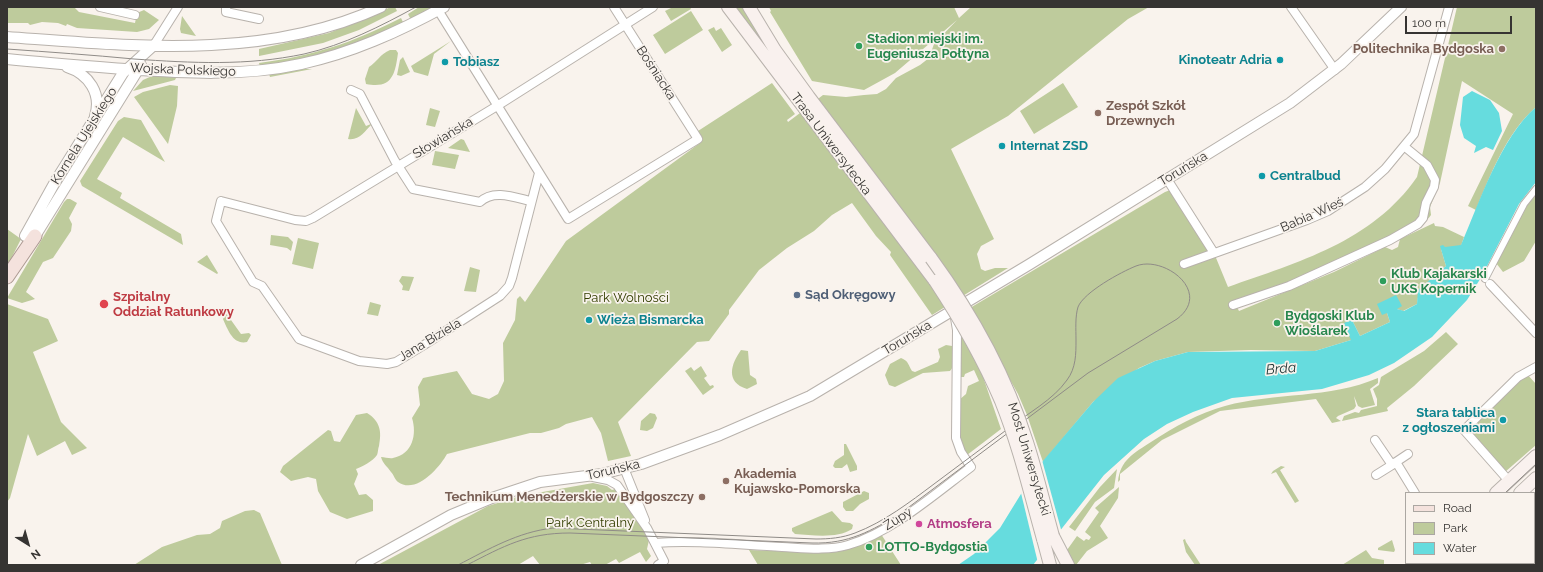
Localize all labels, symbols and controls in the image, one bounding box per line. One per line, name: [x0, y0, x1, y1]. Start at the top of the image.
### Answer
scale bar: [1407, 8, 1514, 34]
text: 100 m: [1412, 16, 1446, 30]
place label: Stadion miejski im. Eugeniusza Połtyna: [867, 31, 989, 62]
marker: Stadion miejski im. Eugeniusza Połtyna: [854, 41, 864, 51]
place label: Politechnika Bydgoska: [1353, 41, 1494, 57]
street label: Bośniacka: [633, 43, 679, 103]
marker: Politechnika Bydgoska: [1497, 44, 1507, 54]
place label: Kinoteatr Adria: [1178, 52, 1272, 68]
place label: Tobiasz: [453, 54, 499, 70]
marker: Kinoteatr Adria: [1275, 55, 1285, 65]
marker: Tobiasz: [440, 57, 450, 67]
street label: Wojska Polskiego: [130, 60, 236, 80]
street label: Kornela Ujejskiego: [48, 84, 120, 188]
street label: Trasa Uniwersytecka: [787, 90, 875, 198]
place label: Zespół Szkół Drzewnych: [1106, 98, 1185, 129]
marker: Zespół Szkół Drzewnych: [1093, 108, 1103, 118]
street label: Słowiańska: [410, 114, 476, 162]
place label: Internat ZSD: [1010, 138, 1088, 154]
marker: Internat ZSD: [997, 141, 1007, 151]
street label: Toruńska: [1156, 148, 1210, 190]
place label: Centralbud: [1270, 168, 1341, 184]
marker: Centralbud: [1257, 171, 1267, 181]
street label: Babia Wieś: [1278, 194, 1346, 236]
place label: Klub Kajakarski UKS Kopernik: [1391, 266, 1487, 297]
marker: Klub Kajakarski UKS Kopernik: [1378, 276, 1388, 286]
place label: Sąd Okręgowy: [805, 287, 896, 303]
place label: Szpitalny Oddział Ratunkowy: [113, 289, 234, 320]
park label: Park Wolności: [583, 290, 669, 306]
marker: Sąd Okręgowy: [792, 290, 802, 300]
marker: Szpitalny Oddział Ratunkowy: [98, 298, 110, 310]
place label: Bydgoski Klub Wioślarek: [1285, 308, 1374, 339]
place label: Wieża Bismarcka: [597, 312, 704, 328]
street label: Jana Biziela: [396, 315, 464, 365]
marker: Wieża Bismarcka: [584, 315, 594, 325]
street label: Toruńska: [880, 317, 934, 359]
marker: Bydgoski Klub Wioślarek: [1272, 318, 1282, 328]
water label: Brda: [1265, 359, 1297, 379]
street label: Most Uniwersytecki: [1004, 401, 1054, 517]
place label: Stara tablica z ogłoszeniami: [1402, 405, 1495, 436]
marker: Stara tablica z ogłoszeniami: [1498, 415, 1508, 425]
street label: Toruńska: [585, 456, 641, 484]
place label: Akademia Kujawsko-Pomorska: [734, 466, 860, 497]
marker: Akademia Kujawsko-Pomorska: [721, 476, 731, 486]
place label: Technikum Menedżerskie w Bydgoszczy: [445, 489, 694, 505]
marker: Technikum Menedżerskie w Bydgoszczy: [697, 492, 707, 502]
legend: [1405, 492, 1535, 564]
text: Road: [1443, 501, 1472, 515]
street label: Żupy: [881, 504, 915, 534]
park label: Park Centralny: [546, 515, 634, 531]
place label: Atmosfera: [927, 516, 992, 532]
marker: Atmosfera: [914, 519, 924, 529]
text: Park: [1443, 521, 1468, 535]
north arrow: [8, 524, 48, 564]
place label: LOTTO-Bydgostia: [877, 539, 987, 555]
text: Water: [1443, 541, 1477, 555]
marker: LOTTO-Bydgostia: [864, 542, 874, 552]
text: N: [28, 546, 43, 562]

